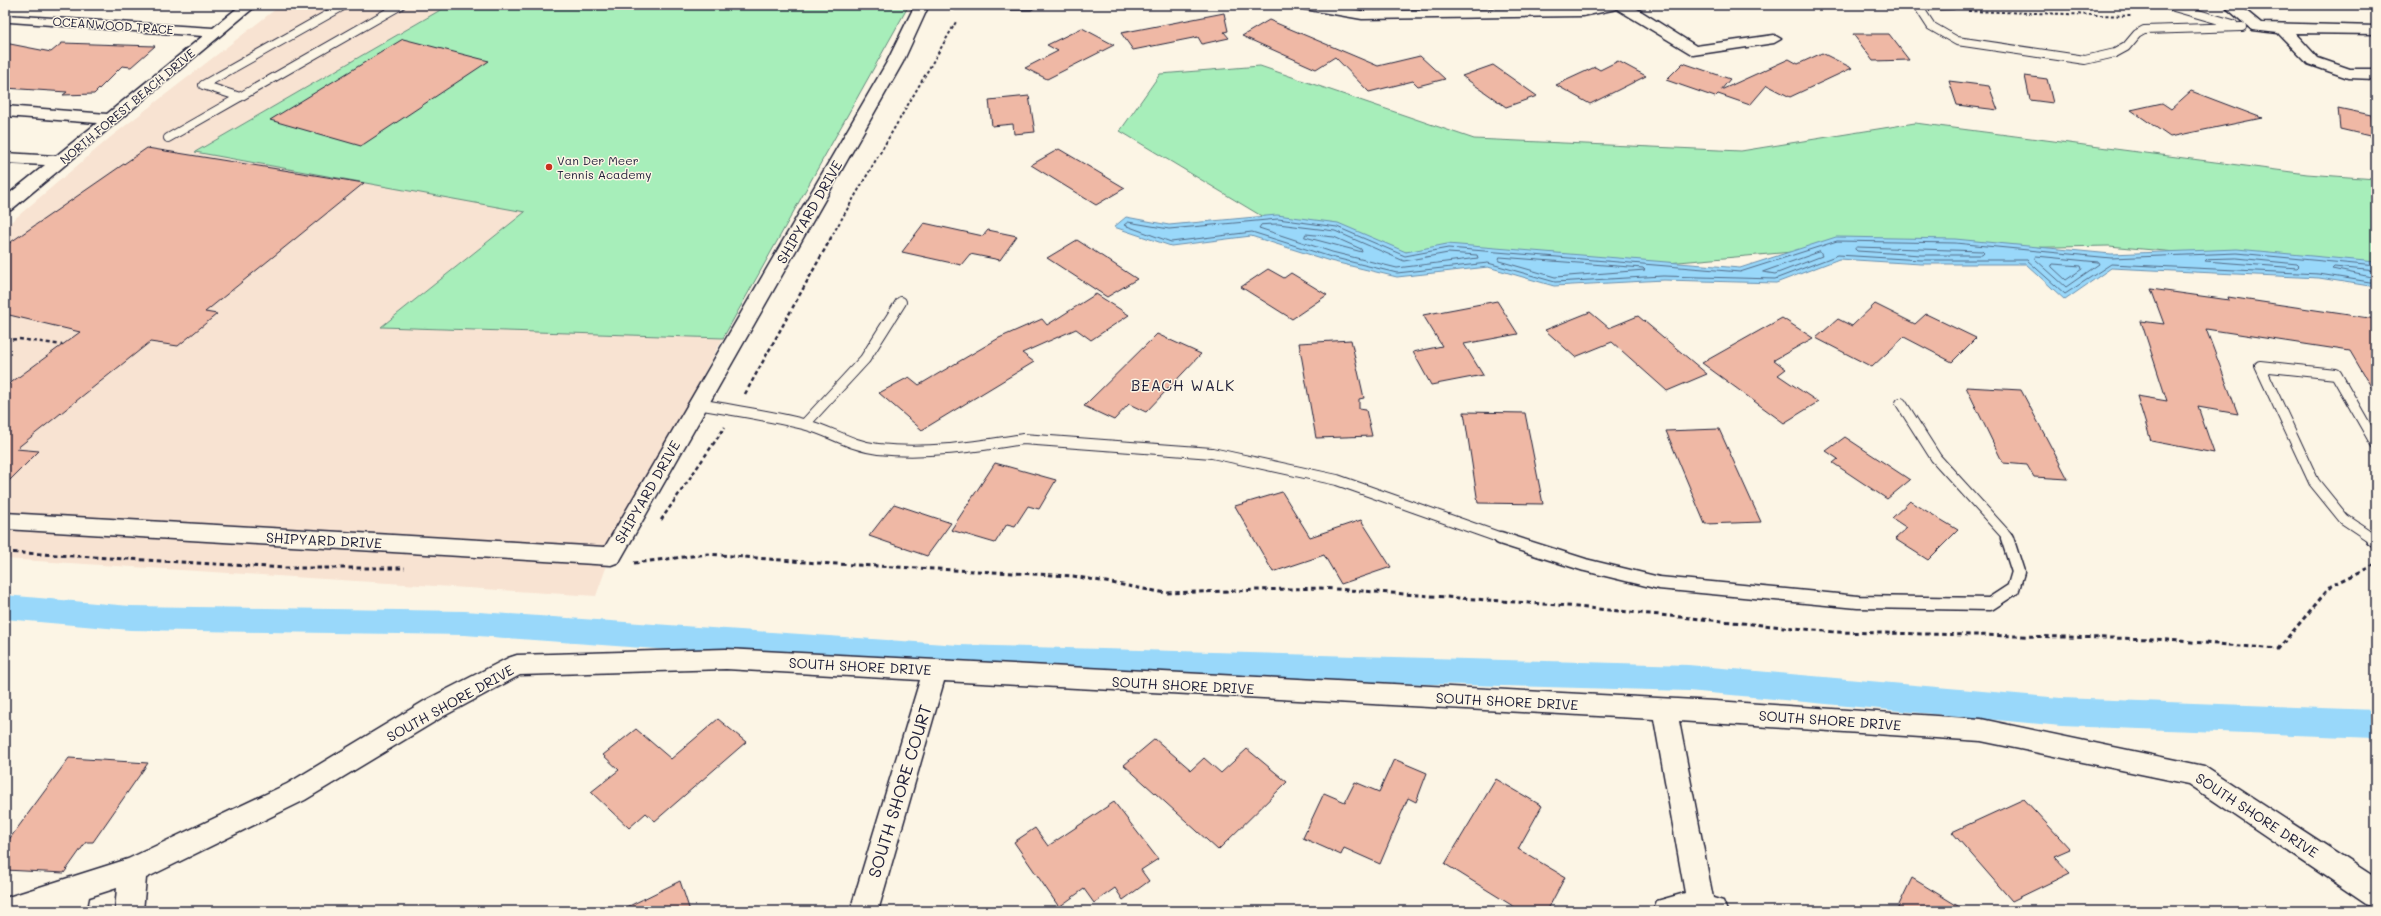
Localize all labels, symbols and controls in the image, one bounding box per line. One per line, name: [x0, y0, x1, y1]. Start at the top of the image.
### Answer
street label: OCEANWOOD TRACE: [52, 13, 174, 37]
street label: NORTH FOREST BEACH DRIVE: [56, 45, 198, 167]
place label: Van Der Meer Tennis Academy: [557, 152, 651, 182]
street label: SHIPYARD DRIVE: [772, 157, 846, 267]
marker: Van Der Meer Tennis Academy: [544, 162, 554, 172]
district label: BEACH WALK: [1131, 375, 1235, 395]
street label: SHIPYARD DRIVE: [610, 437, 684, 547]
street label: SHIPYARD DRIVE: [265, 527, 383, 553]
street label: SOUTH SHORE DRIVE: [788, 653, 932, 679]
street label: SOUTH SHORE DRIVE: [383, 660, 517, 746]
street label: SOUTH SHORE DRIVE: [1111, 672, 1255, 698]
street label: SOUTH SHORE DRIVE: [1435, 688, 1579, 714]
street label: SOUTH SHORE COURT: [862, 702, 936, 880]
street label: SOUTH SHORE DRIVE: [1758, 706, 1902, 734]
street label: SOUTH SHORE DRIVE: [2192, 768, 2322, 862]

